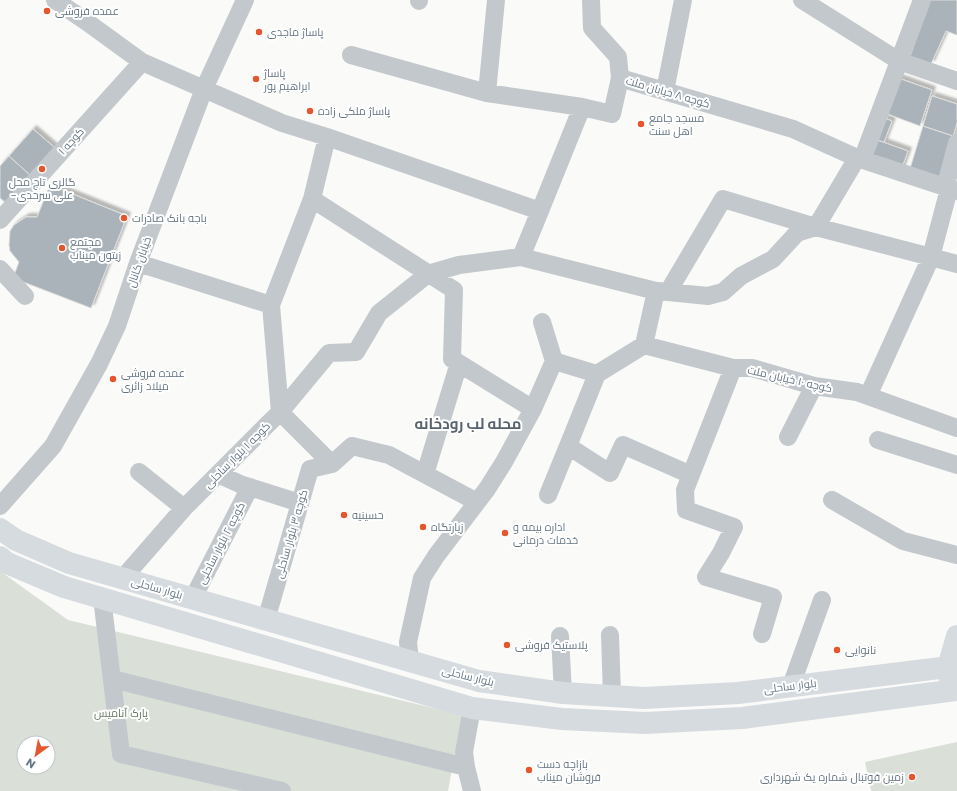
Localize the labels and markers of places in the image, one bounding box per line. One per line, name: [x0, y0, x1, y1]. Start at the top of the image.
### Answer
place label: عمده فروشی: [55, 3, 119, 19]
marker: عمده فروشی: [42, 6, 52, 16]
place label: پاساژ ماجدی: [267, 24, 324, 40]
marker: پاساژ ماجدی: [254, 27, 264, 37]
place label: پاساژ ابراهیم پور: [263, 65, 311, 94]
marker: پاساژ ابراهیم پور: [251, 74, 261, 84]
place label: پاساژ ملکی زاده: [318, 103, 390, 119]
marker: پاساژ ملکی زاده: [305, 106, 315, 116]
place label: مسجد جامع اهل سنت: [649, 110, 704, 139]
marker: مسجد جامع اهل سنت: [636, 119, 646, 129]
marker: گالری تاج محل -علی سرحدی: [37, 164, 47, 174]
place label: گالری تاج محل -علی سرحدی: [9, 174, 75, 203]
place label: باجه بانک صادرات: [132, 210, 207, 226]
marker: باجه بانک صادرات: [119, 213, 129, 223]
place label: مجتمع زیتون میناب: [70, 234, 121, 263]
marker: مجتمع زیتون میناب: [57, 243, 67, 253]
place label: عمده فروشی میلاد زائری: [121, 365, 185, 394]
marker: عمده فروشی میلاد زائری: [108, 374, 118, 384]
place label: حسینیه: [352, 507, 384, 523]
marker: حسینیه: [339, 510, 349, 520]
place label: زیارتگاه: [431, 519, 463, 535]
place label: اداره بیمه و خدمات درمانی: [513, 519, 578, 548]
marker: زیارتگاه: [418, 522, 428, 532]
marker: اداره بیمه و خدمات درمانی: [500, 528, 510, 538]
place label: پلاستیک فروشی: [515, 637, 588, 653]
marker: پلاستیک فروشی: [502, 640, 512, 650]
place label: نانوایی: [845, 642, 876, 658]
marker: نانوایی: [832, 645, 842, 655]
place label: بازاچه دست فروشان میناب: [537, 756, 601, 785]
marker: بازاچه دست فروشان میناب: [524, 765, 534, 775]
place label: زمین فوتبال شماره یک شهرداری: [760, 769, 904, 785]
marker: زمین فوتبال شماره یک شهرداری: [907, 772, 917, 782]

